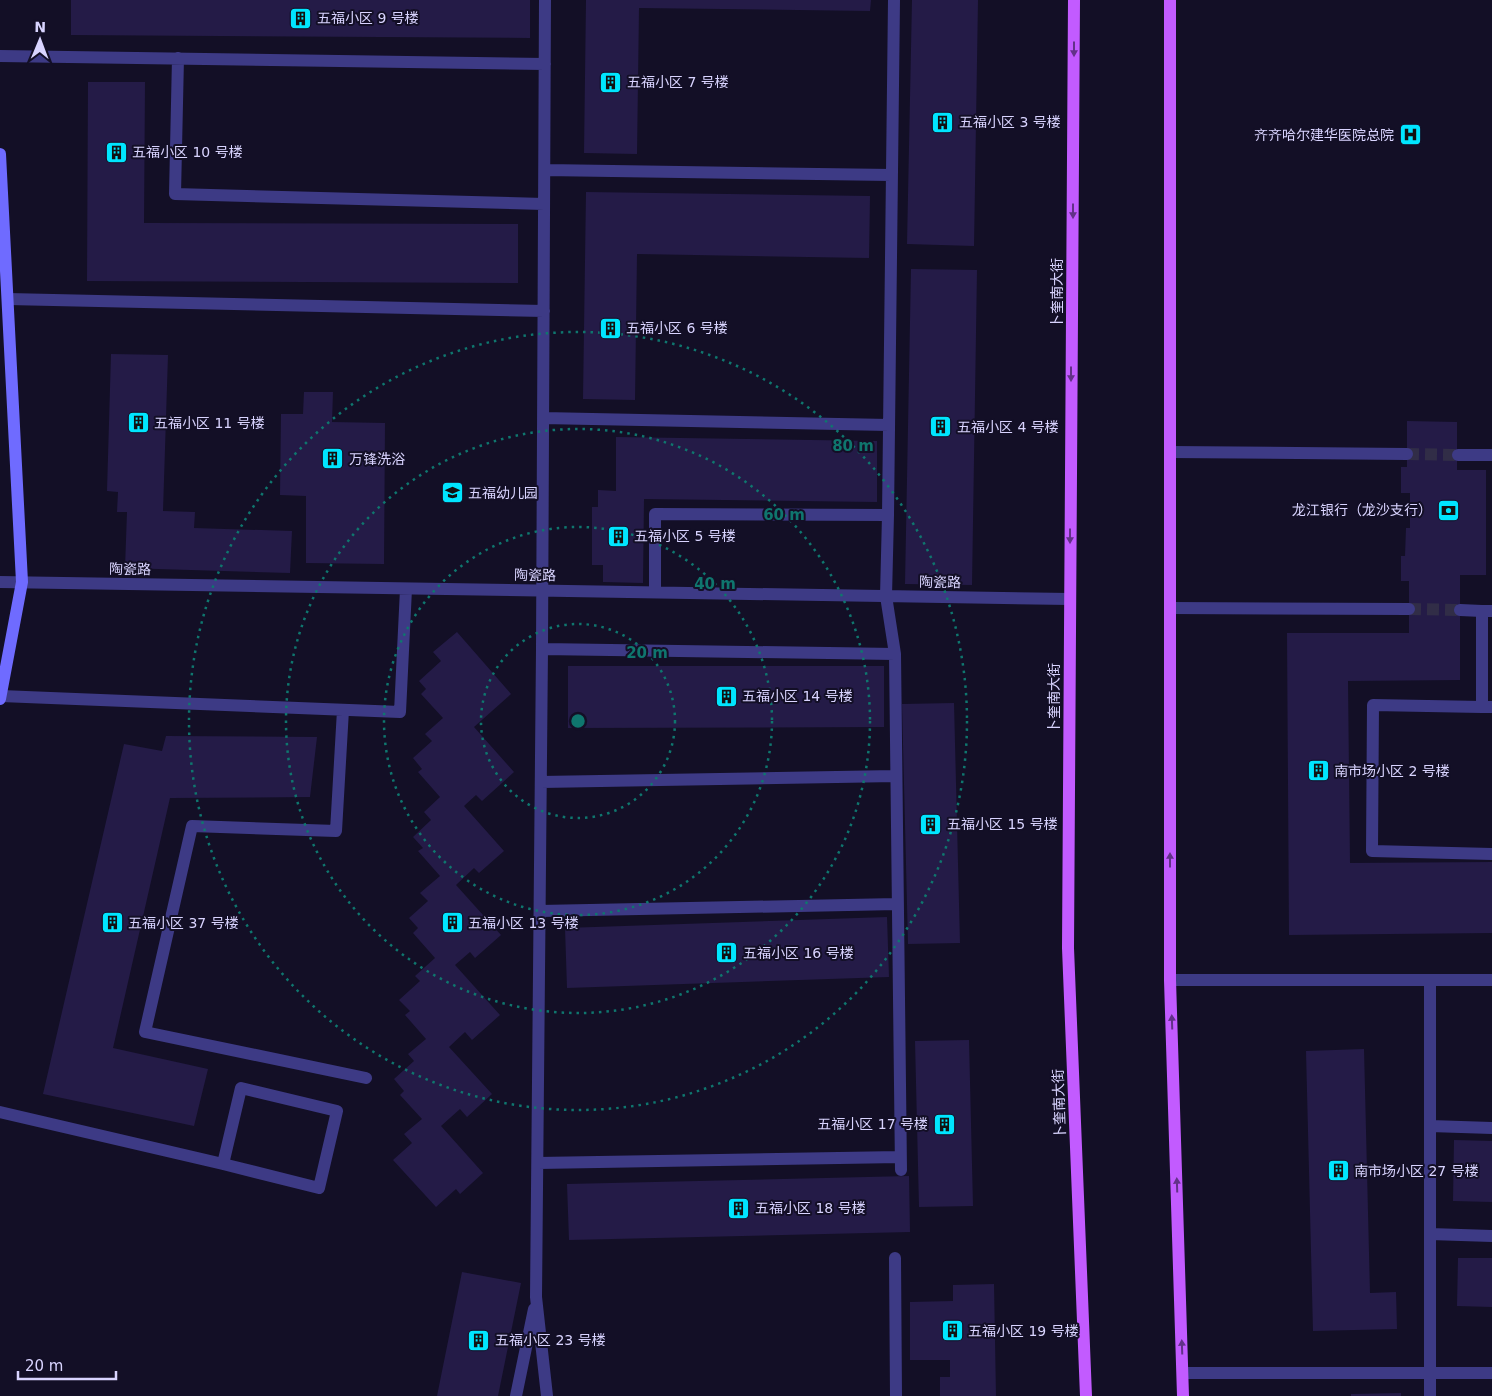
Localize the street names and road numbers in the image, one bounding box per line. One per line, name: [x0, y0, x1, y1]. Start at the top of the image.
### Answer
street label: 卜奎南大街: [1049, 258, 1065, 328]
street label: 陶瓷路: [109, 561, 151, 577]
street label: 陶瓷路: [514, 567, 556, 583]
street label: 陶瓷路: [919, 574, 961, 590]
street label: 卜奎南大街: [1046, 663, 1062, 733]
street label: 卜奎南大街: [1050, 1069, 1068, 1139]

